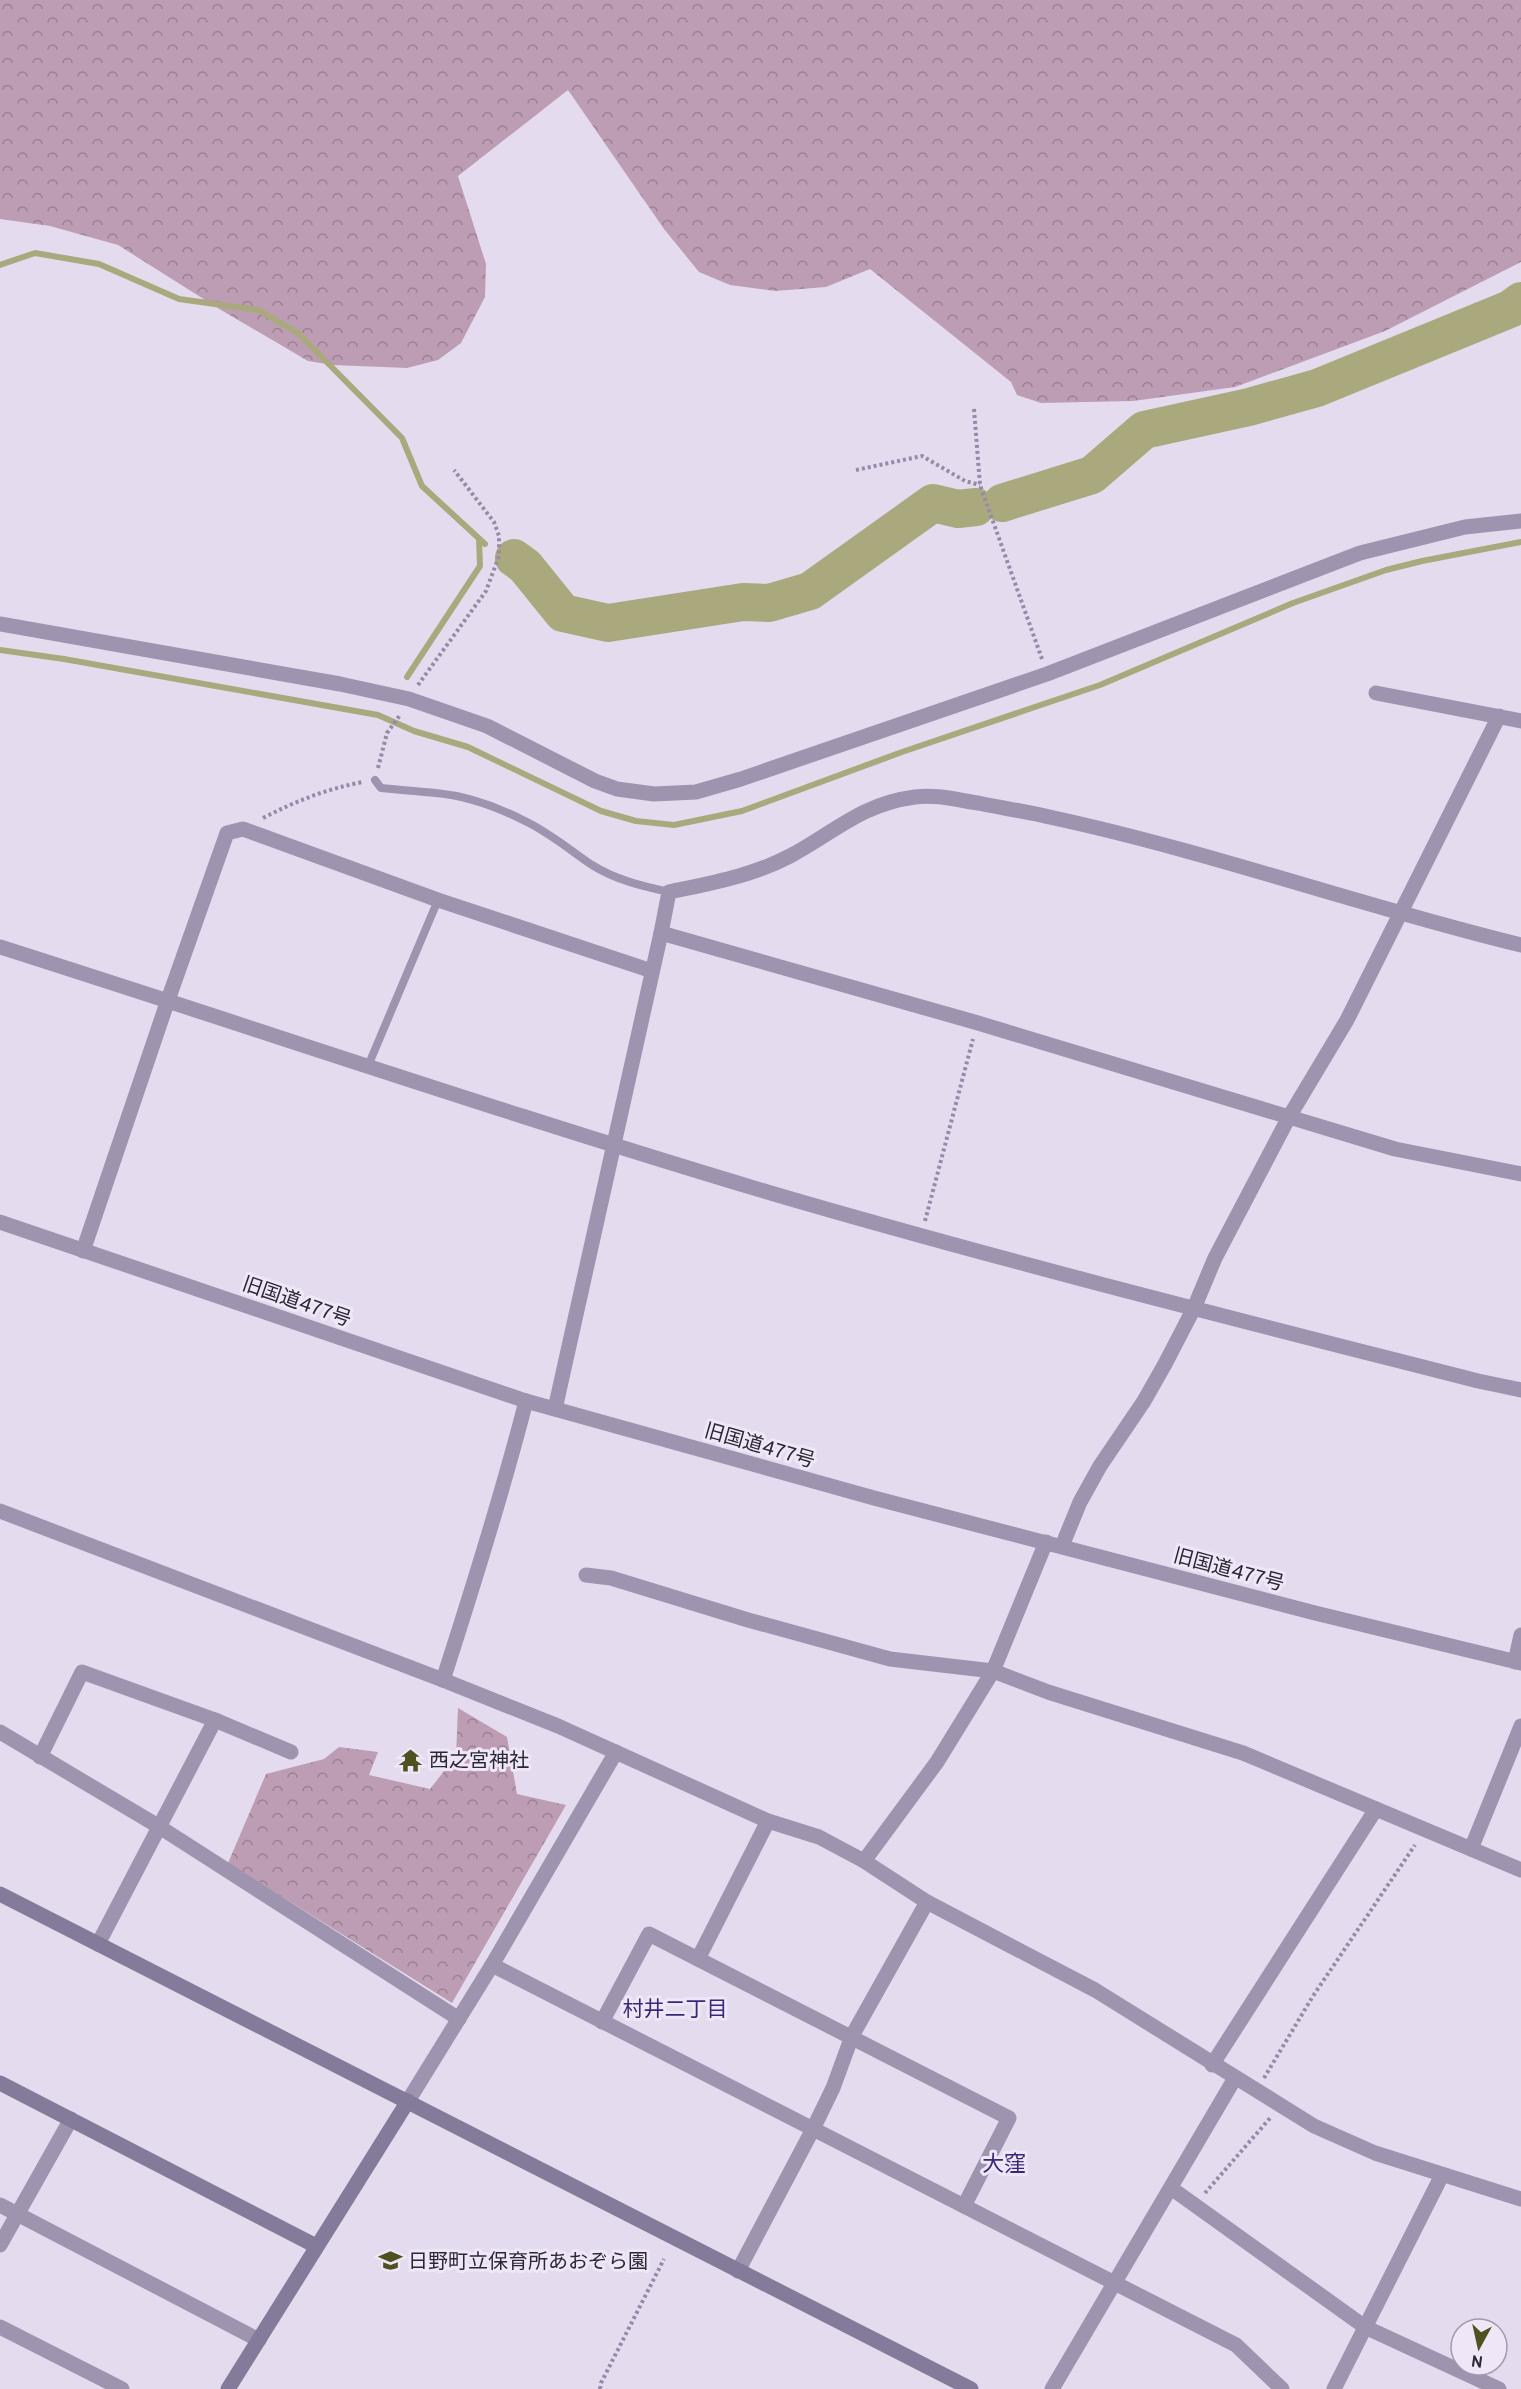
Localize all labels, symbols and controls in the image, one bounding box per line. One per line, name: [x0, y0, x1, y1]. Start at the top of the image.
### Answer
street label: 旧国道477号: [238, 1272, 354, 1334]
street label: 旧国道477号: [701, 1419, 818, 1475]
street label: 旧国道477号: [1170, 1544, 1287, 1598]
temple icon: 西之宮神社: [398, 1747, 424, 1773]
place label: 西之宮神社: [429, 1749, 529, 1775]
district label: 村井二丁目: [623, 1997, 728, 2024]
district label: 大窪: [982, 2152, 1026, 2179]
school or university icon: 日野町立保育所あおぞら園: [377, 2248, 403, 2274]
place label: 日野町立保育所あおぞら園: [408, 2250, 648, 2276]
north arrow: [1449, 2317, 1509, 2377]
text: N: [1470, 2349, 1484, 2371]

